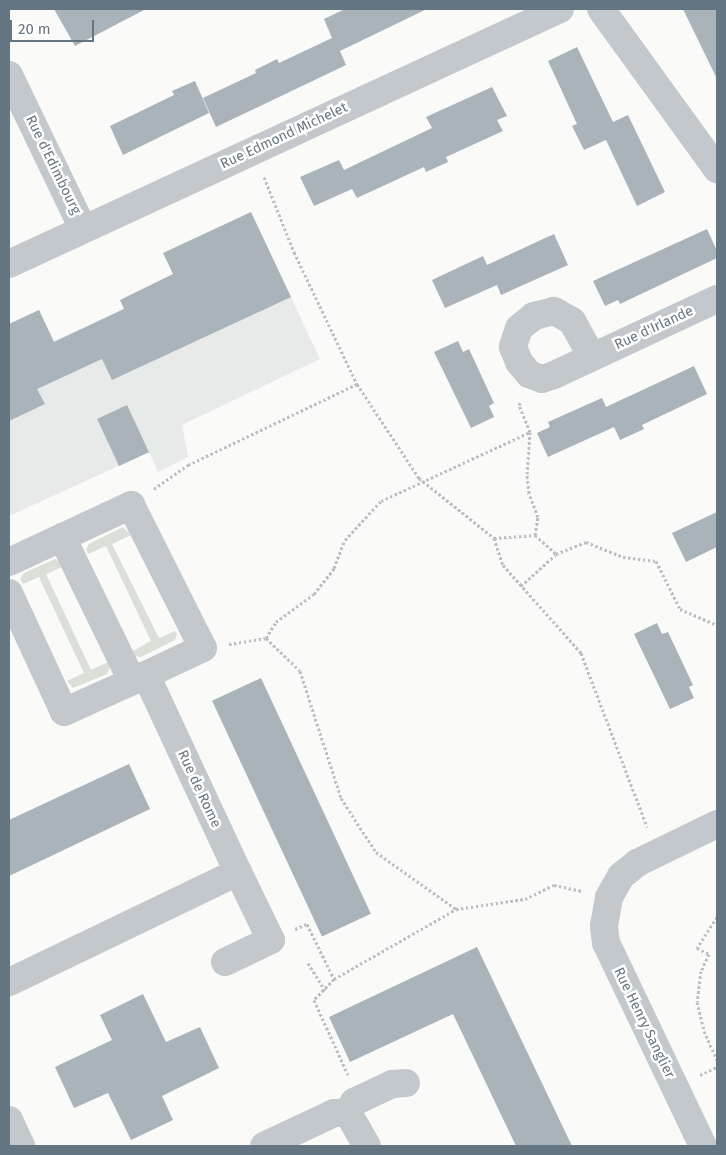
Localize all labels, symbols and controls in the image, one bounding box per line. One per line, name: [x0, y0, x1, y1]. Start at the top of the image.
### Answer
scale bar: [12, 10, 96, 42]
text: 20 m: [18, 20, 51, 38]
street label: Rue Edmond Michelet: [218, 99, 350, 173]
street label: Rue d'Edimbourg: [22, 113, 84, 217]
street label: Rue d'Irlande: [612, 302, 696, 354]
street label: Rue de Rome: [174, 748, 224, 830]
street label: Rue Henry Sanglier: [610, 965, 678, 1081]

